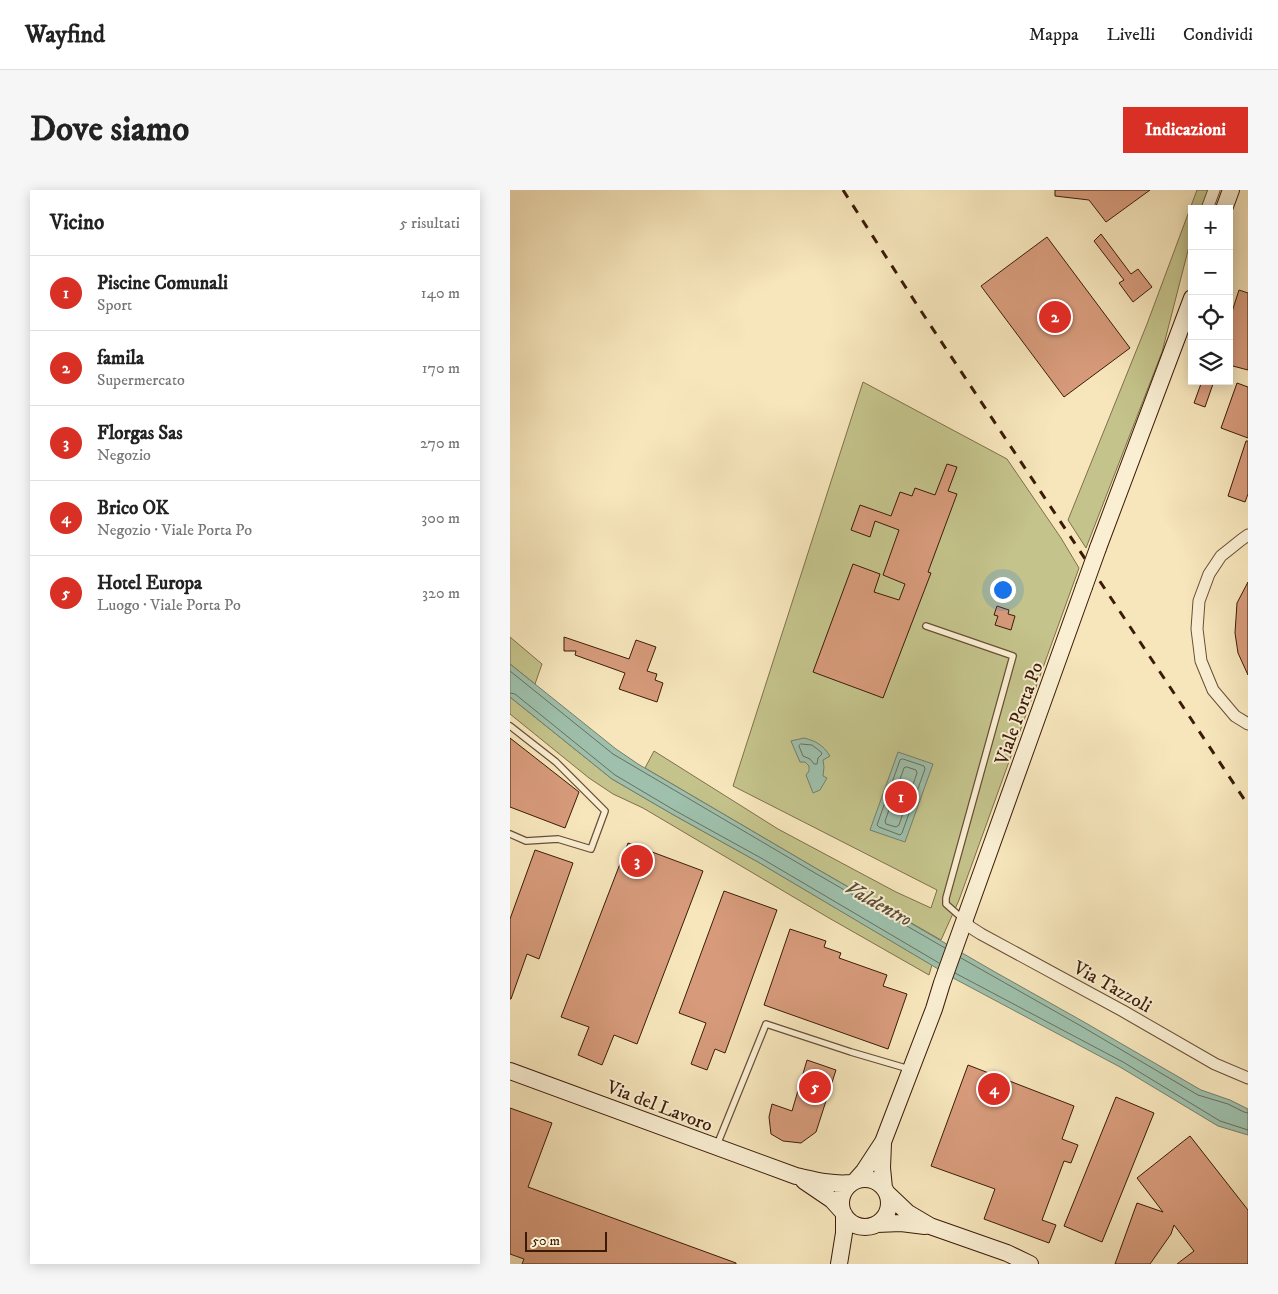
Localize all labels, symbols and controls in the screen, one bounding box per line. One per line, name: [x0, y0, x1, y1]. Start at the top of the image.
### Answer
text: Wayfind: [25, 20, 105, 50]
text: Mappa: [1029, 24, 1079, 46]
text: Livelli: [1107, 24, 1155, 46]
text: Condividi: [1183, 24, 1253, 46]
button: Indicazioni: [1123, 107, 1248, 153]
text: Dove siamo: [30, 108, 189, 152]
map controls: [1188, 205, 1233, 385]
button: +: [1188, 205, 1233, 250]
text: Vicino: [50, 210, 104, 236]
text: 5 risultati: [400, 213, 460, 233]
button: −: [1188, 250, 1233, 295]
text: Piscine Comunali: [97, 272, 228, 295]
text: 1: [63, 283, 69, 303]
text: 140 m: [421, 283, 460, 303]
text: Sport: [97, 295, 132, 315]
button: locate: [1188, 295, 1233, 340]
pin: 2: [1039, 298, 1071, 336]
button: layers: [1188, 340, 1233, 385]
text: famila: [97, 347, 144, 370]
text: 2: [62, 358, 70, 378]
text: 170 m: [422, 358, 460, 378]
text: Supermercato: [97, 370, 185, 390]
text: Florgas Sas: [97, 422, 183, 445]
text: 3: [63, 433, 69, 453]
text: 270 m: [420, 433, 460, 453]
text: Negozio: [97, 445, 151, 465]
text: Brico OK: [97, 497, 169, 520]
text: 4: [61, 508, 71, 528]
text: 300 m: [421, 508, 460, 528]
text: Negozio · Viale Porta Po: [97, 520, 252, 540]
text: Hotel Europa: [97, 572, 202, 595]
your location: [990, 577, 1016, 603]
text: 5: [62, 583, 70, 603]
text: 320 m: [422, 583, 460, 603]
text: Luogo · Viale Porta Po: [97, 595, 241, 615]
street label: Viale Porta Po: [990, 659, 1049, 769]
pin: 1: [885, 778, 917, 816]
pin: 3: [621, 842, 653, 880]
water label: Valdentro: [840, 876, 916, 933]
street label: Via Tazzoli: [1068, 956, 1156, 1018]
pin: 5: [799, 1068, 831, 1106]
pin: 4: [978, 1070, 1010, 1108]
street label: Via del Lavoro: [602, 1075, 716, 1137]
scale bar: [525, 1229, 608, 1252]
text: 50 m: [532, 1232, 560, 1250]

